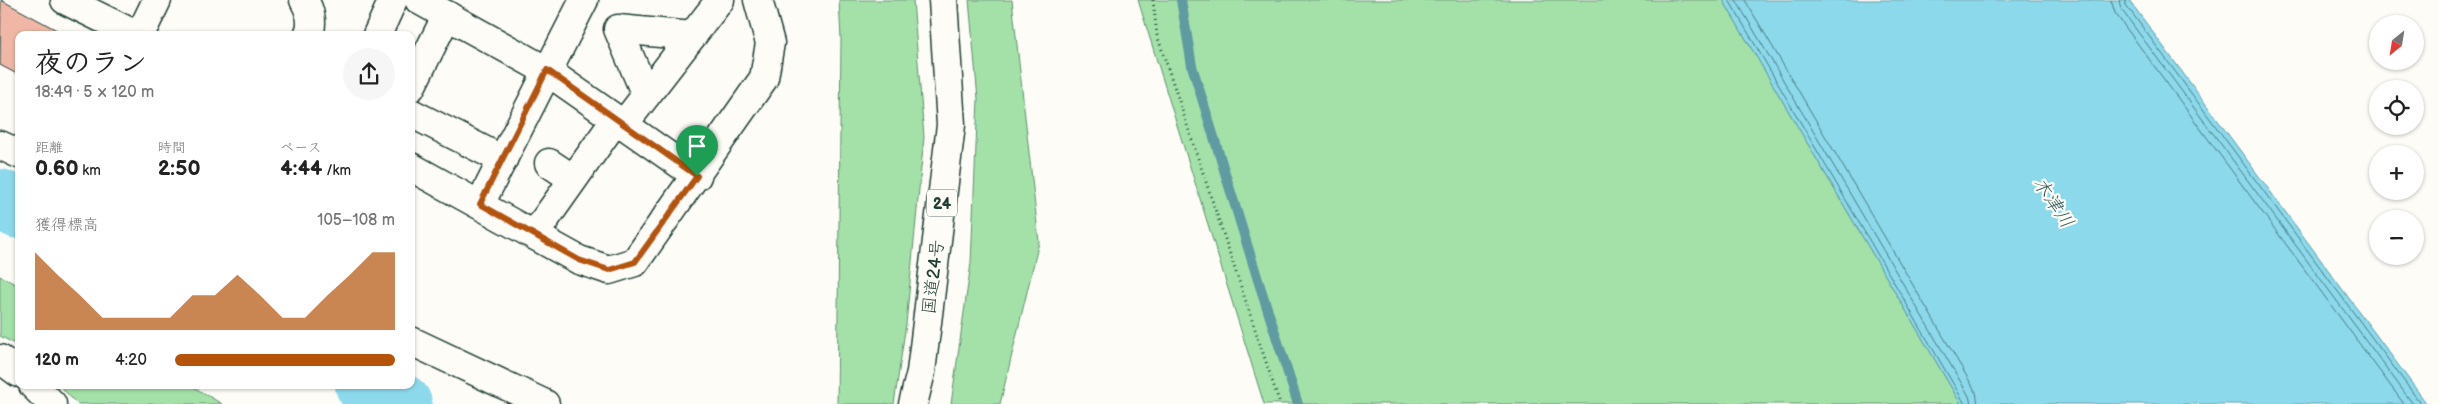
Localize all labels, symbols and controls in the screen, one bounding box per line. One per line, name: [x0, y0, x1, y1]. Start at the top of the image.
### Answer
north arrow: [2369, 15, 2424, 70]
map controls: [2369, 15, 2424, 265]
text: 夜のラン: [35, 47, 147, 80]
button: share: [343, 48, 395, 100]
button: locate: [2369, 80, 2424, 135]
text: 18:49 · 5 × 120 m: [35, 83, 154, 102]
pin: [676, 125, 718, 176]
icon: arrive: [683, 132, 711, 160]
text: 距離: [35, 139, 63, 156]
text: 時間: [158, 139, 186, 156]
text: ペース: [280, 139, 322, 156]
button: +: [2369, 145, 2424, 200]
text: 0.60: [35, 156, 79, 181]
text: 2:50: [158, 156, 200, 181]
text: 4:44: [280, 156, 322, 181]
text: km: [79, 162, 101, 179]
text: /km: [322, 162, 351, 179]
water label: 木津川: [2027, 173, 2078, 233]
road number: 24: [927, 190, 957, 217]
button: −: [2369, 210, 2424, 265]
text: 105–108 m: [317, 211, 395, 230]
text: 獲得標高: [35, 216, 99, 235]
street label: 国道24号: [918, 238, 949, 316]
text: 120 m: [35, 351, 79, 370]
text: 4:20: [115, 351, 147, 370]

